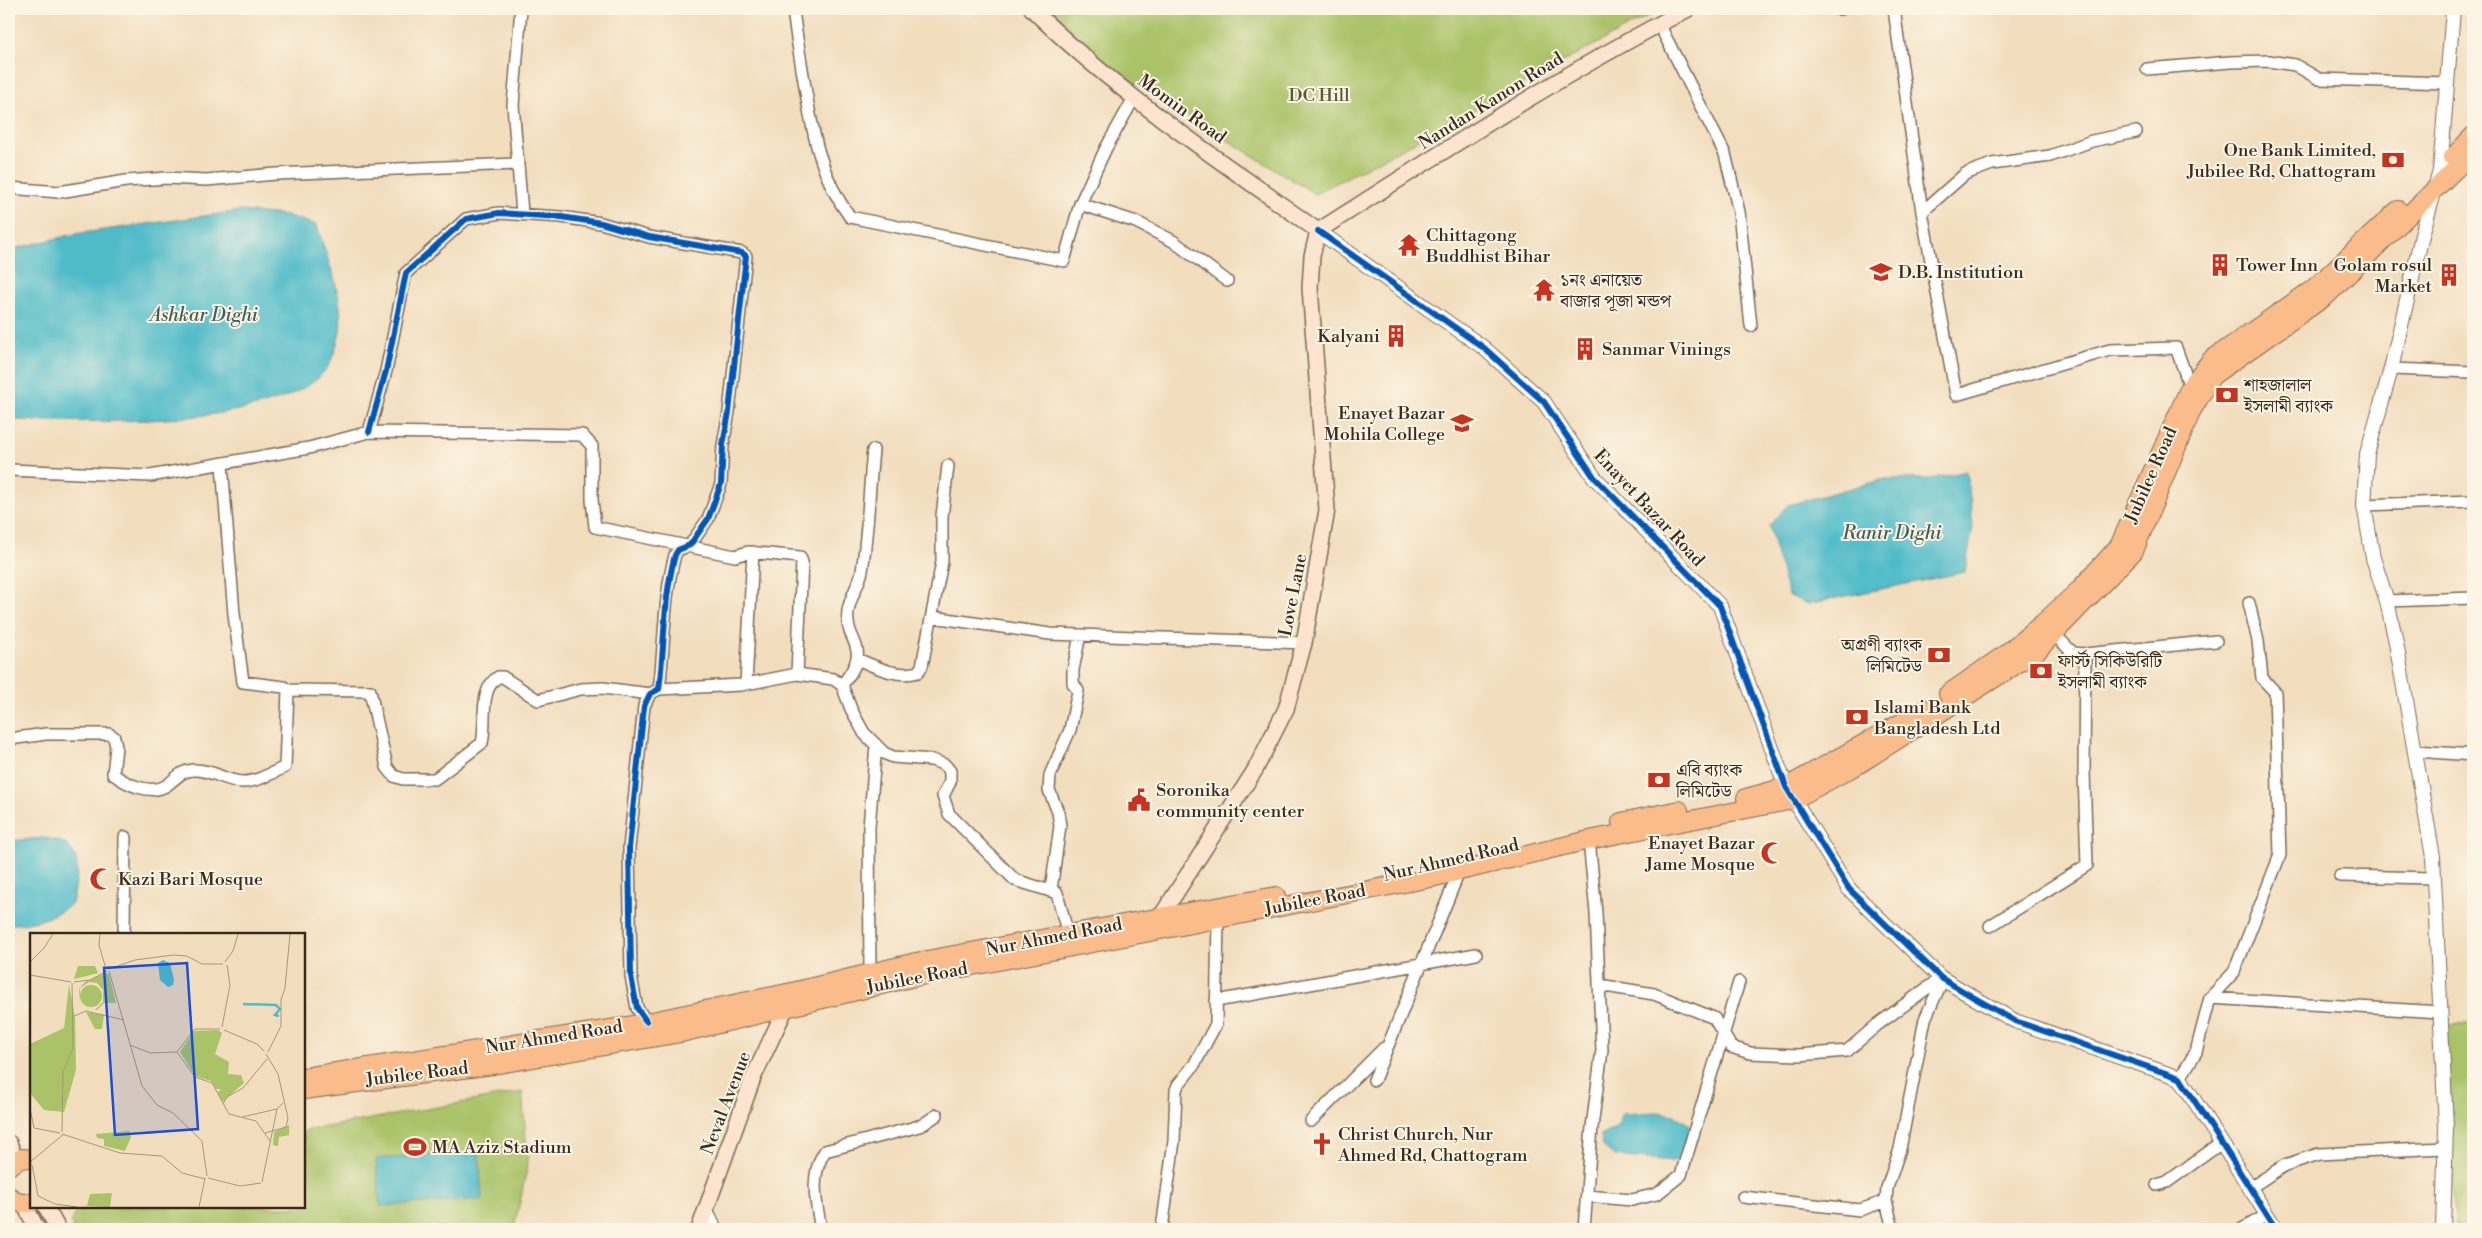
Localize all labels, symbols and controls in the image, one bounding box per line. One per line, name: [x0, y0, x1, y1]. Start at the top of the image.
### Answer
street label: Nandan Kanon Road: [1414, 47, 1568, 155]
street label: Momin Road: [1133, 69, 1231, 149]
park label: DC Hill: [1288, 84, 1350, 107]
place label: One Bank Limited, Jubilee Rd, Chattogram: [2186, 139, 2376, 183]
bank icon: One Bank Limited, Jubilee Rd, Chattogram: [2380, 147, 2406, 173]
place label: Chittagong Buddhist Bihar: [1425, 224, 1551, 268]
temple icon: Chittagong Buddhist Bihar: [1396, 232, 1422, 258]
building icon: Tower Inn: [2207, 252, 2233, 278]
place label: Tower Inn: [2236, 254, 2318, 277]
place label: Golam rosul Market: [2334, 254, 2433, 298]
school or university icon: D.B. Institution: [1868, 259, 1894, 285]
place label: D.B. Institution: [1898, 261, 2024, 284]
building icon: Golam rosul Market: [2436, 262, 2462, 288]
place label: ১নং এনায়েত বাজার পূজা মন্ডপ: [1559, 269, 1672, 313]
temple icon: ১নং এনায়েত বাজার পূজা মন্ডপ: [1531, 277, 1557, 303]
water label: Ashkar Dighi: [148, 303, 258, 327]
building icon: Kalyani: [1383, 323, 1409, 349]
place label: Kalyani: [1317, 325, 1380, 348]
building icon: Sanmar Vinings: [1572, 336, 1598, 362]
place label: Sanmar Vinings: [1602, 338, 1731, 361]
place label: শাহজালাল ইসলামী ব্যাংক: [2243, 374, 2334, 418]
bank icon: শাহজালাল ইসলামী ব্যাংক: [2214, 382, 2240, 408]
place label: Enayet Bazar Mohila College: [1324, 402, 1445, 446]
school or university icon: Enayet Bazar Mohila College: [1449, 410, 1475, 436]
street label: Jubilee Road: [2119, 423, 2183, 528]
street label: Enayet Bazar Road: [1589, 444, 1710, 572]
water label: Ranir Dighi: [1841, 521, 1942, 545]
street label: Love Lane: [1274, 552, 1312, 638]
place label: অগ্রণী ব্যাংক লিমিটেড: [1840, 634, 1923, 678]
bank icon: অগ্রণী ব্যাংক লিমিটেড: [1926, 642, 1952, 668]
place label: ফার্স্ট সিকিউরিটি ইসলামী ব্যাংক: [2057, 649, 2163, 694]
bank icon: ফার্স্ট সিকিউরিটি ইসলামী ব্যাংক: [2028, 658, 2054, 684]
place label: Islami Bank Bangladesh Ltd: [1873, 696, 2001, 740]
bank icon: Islami Bank Bangladesh Ltd: [1844, 704, 1870, 730]
place label: এবি ব্যাংক লিমিটেড: [1675, 759, 1743, 803]
bank icon: এবি ব্যাংক লিমিটেড: [1646, 767, 1672, 793]
place label: Soronika community center: [1156, 779, 1305, 823]
public building icon: Soronika community center: [1126, 787, 1152, 813]
place label: Enayet Bazar Jame Mosque: [1644, 832, 1755, 876]
street label: Nur Ahmed Road: [1381, 833, 1522, 887]
mosque icon: Enayet Bazar Jame Mosque: [1759, 840, 1785, 866]
mosque icon: Kazi Bari Mosque: [88, 866, 114, 892]
place label: Kazi Bari Mosque: [118, 868, 263, 891]
street label: Jubilee Road: [1261, 879, 1369, 921]
street label: Nur Ahmed Road: [984, 912, 1125, 962]
inset map: [30, 933, 305, 1208]
street label: Jubilee Road: [863, 957, 971, 999]
street label: Nur Ahmed Road: [484, 1015, 625, 1059]
street label: Neval Avenue: [696, 1048, 756, 1158]
street label: Jubilee Road: [363, 1056, 470, 1092]
place label: Christ Church, Nur Ahmed Rd, Chattogram: [1337, 1123, 1528, 1167]
church icon: Christ Church, Nur Ahmed Rd, Chattogram: [1309, 1131, 1335, 1157]
sports icon: MA Aziz Stadium: [402, 1134, 428, 1160]
place label: MA Aziz Stadium: [432, 1136, 572, 1159]

